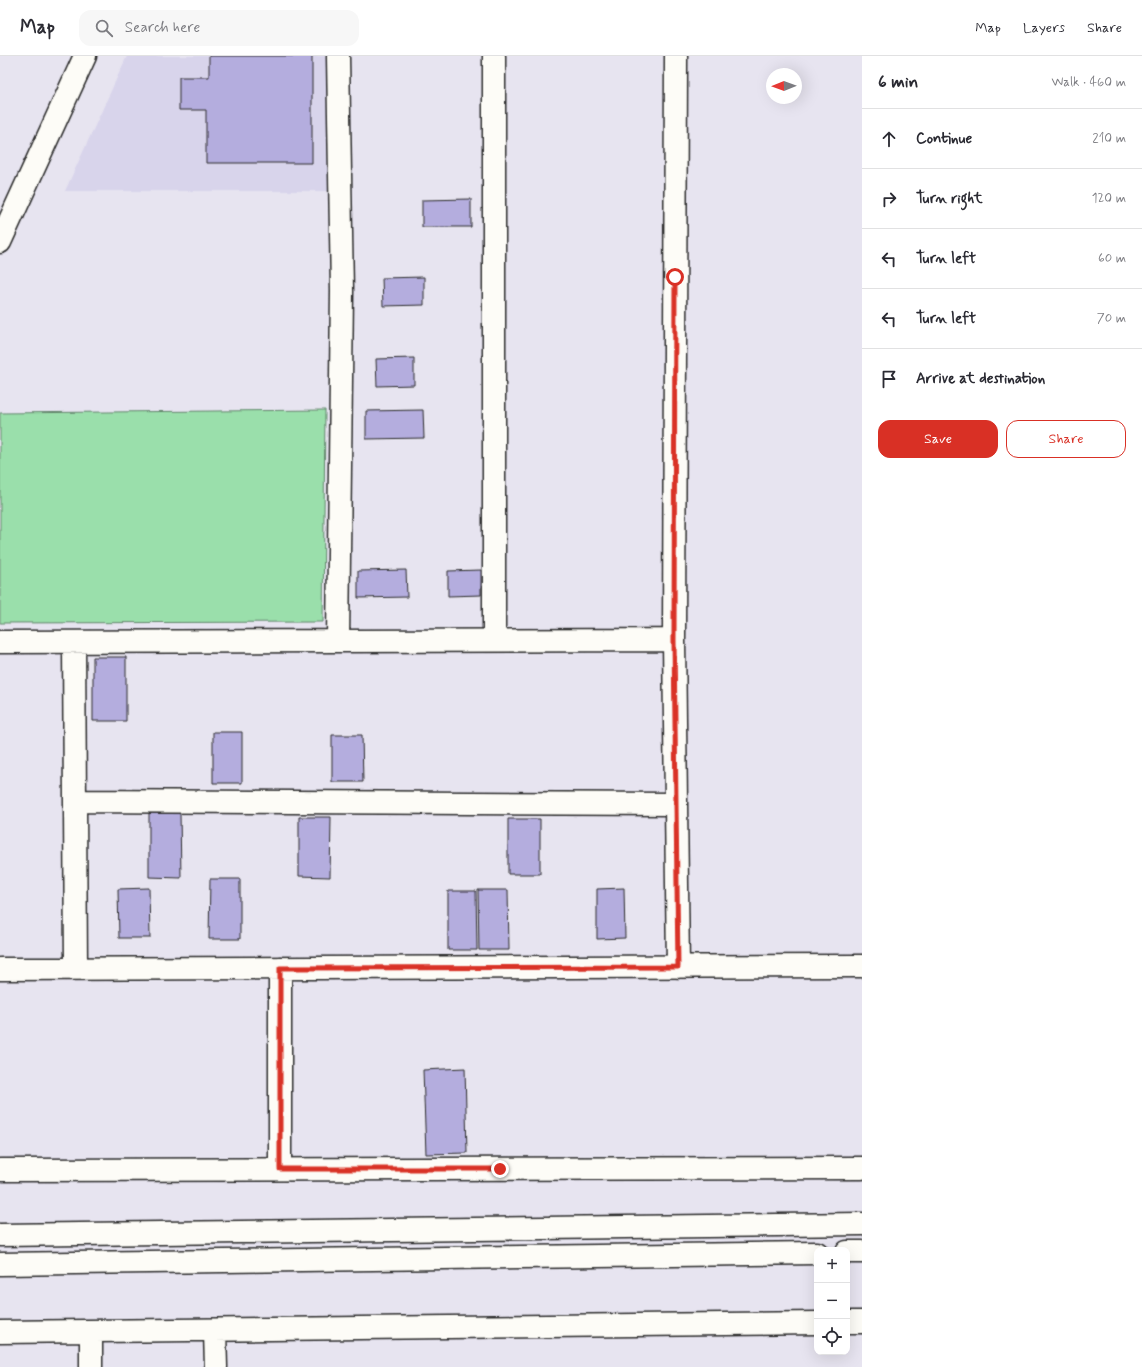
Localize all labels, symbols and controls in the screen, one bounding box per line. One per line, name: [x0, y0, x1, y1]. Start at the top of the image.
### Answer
search box: [79, 10, 359, 46]
text: Map: [20, 15, 55, 40]
icon: search: [93, 17, 115, 39]
text: Search here: [125, 18, 200, 38]
text: Map: [975, 19, 1001, 37]
text: Layers: [1023, 19, 1065, 37]
text: Share: [1087, 19, 1122, 37]
north arrow: [766, 68, 802, 104]
text: 6 min: [878, 71, 918, 93]
text: Walk · 460 m: [1051, 74, 1126, 91]
icon: ahead: [878, 128, 900, 150]
text: Continue: [916, 129, 972, 149]
text: 210 m: [1092, 130, 1126, 147]
icon: right: [878, 188, 900, 210]
text: Turn right: [916, 189, 983, 209]
text: 120 m: [1092, 190, 1126, 207]
icon: left: [878, 248, 900, 270]
text: Turn left: [916, 249, 976, 269]
text: 60 m: [1098, 250, 1126, 267]
route start: [666, 268, 684, 286]
icon: left: [878, 308, 900, 330]
text: Turn left: [916, 309, 976, 329]
text: 70 m: [1097, 310, 1126, 327]
icon: arrive: [878, 368, 900, 390]
text: Arrive at destination: [916, 369, 1045, 389]
button: Save: [878, 420, 998, 458]
button: Share: [1006, 420, 1126, 458]
route end: [491, 1160, 509, 1178]
map controls: [814, 1247, 850, 1355]
button: +: [814, 1247, 850, 1283]
button: −: [814, 1283, 850, 1319]
button: locate: [814, 1319, 850, 1355]

